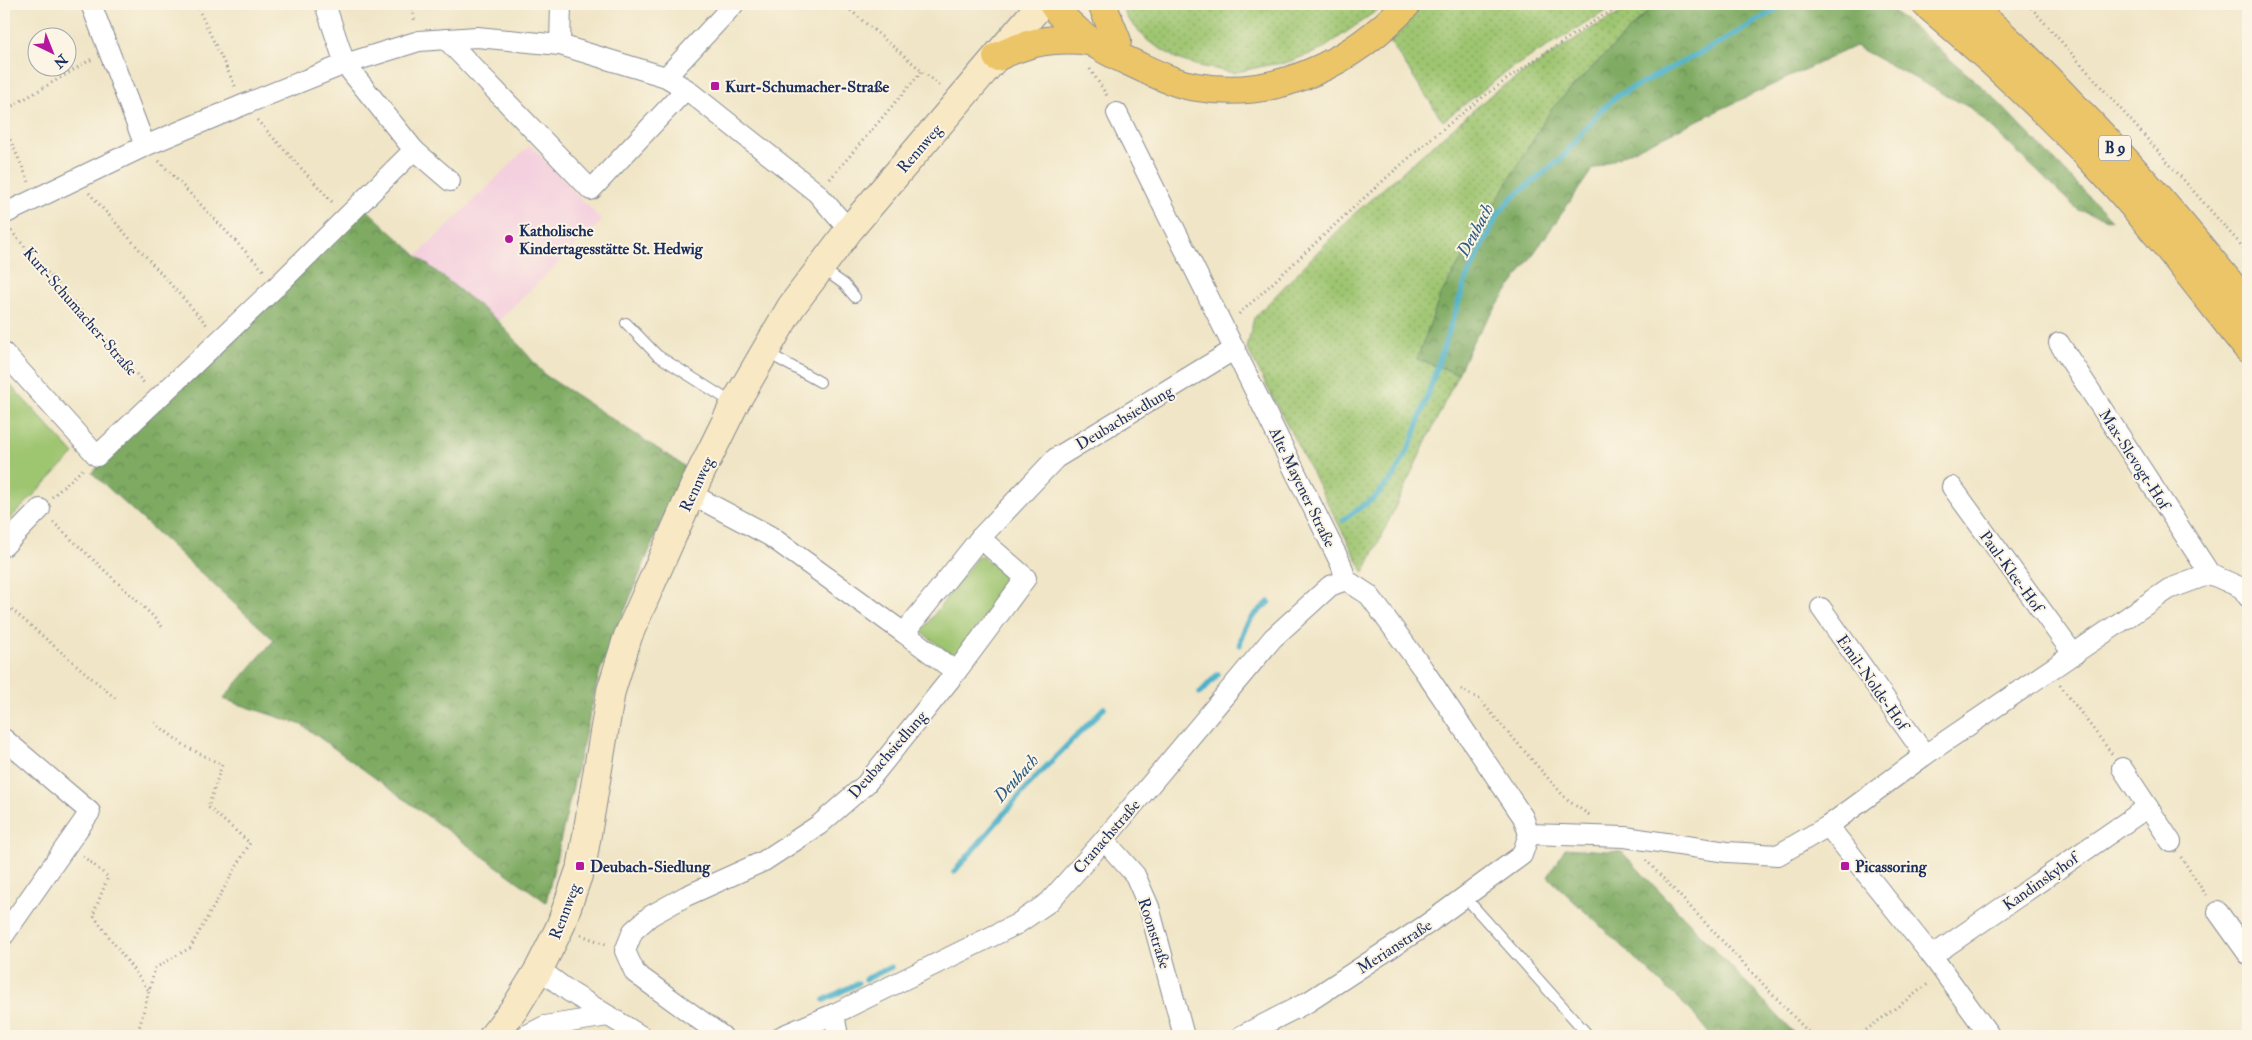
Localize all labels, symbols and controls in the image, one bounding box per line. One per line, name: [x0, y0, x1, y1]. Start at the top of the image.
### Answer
north arrow: [28, 28, 78, 78]
text: N: [50, 50, 72, 72]
place label: Kurt-Schumacher-Straße: [725, 77, 890, 97]
marker: Kurt-Schumacher-Straße: [709, 80, 721, 92]
street label: Rennweg: [893, 119, 947, 177]
road number: B 9: [2099, 136, 2131, 160]
water label: Deubach: [1451, 200, 1499, 262]
place label: Katholische Kindertagesstätte St. Hedwig: [519, 221, 704, 260]
marker: Katholische Kindertagesstätte St. Hedwig: [503, 233, 515, 245]
street label: Kurt-Schumacher-Straße: [19, 243, 142, 380]
street label: Deubachsiedlung: [1072, 380, 1178, 455]
street label: Max-Slevogt-Hof: [2094, 406, 2176, 516]
street label: Alte Mayener Straße: [1264, 423, 1340, 551]
street label: Rennweg: [675, 453, 719, 515]
street label: Paul-Klee-Hof: [1975, 527, 2049, 619]
street label: Emil-Nolde-Hof: [1832, 631, 1914, 736]
street label: Deubachsiedlung: [844, 706, 932, 803]
water label: Deubach: [988, 749, 1044, 808]
street label: Cranachstraße: [1069, 795, 1145, 878]
street label: Kandinskyhof: [1999, 847, 2085, 915]
place label: Deubach-Siedlung: [590, 857, 711, 878]
place label: Picassoring: [1855, 857, 1928, 878]
marker: Deubach-Siedlung: [574, 860, 586, 872]
marker: Picassoring: [1839, 860, 1851, 872]
street label: Rennweg: [545, 879, 585, 942]
street label: Roonstraße: [1133, 895, 1175, 972]
street label: Merianstraße: [1353, 915, 1436, 979]

